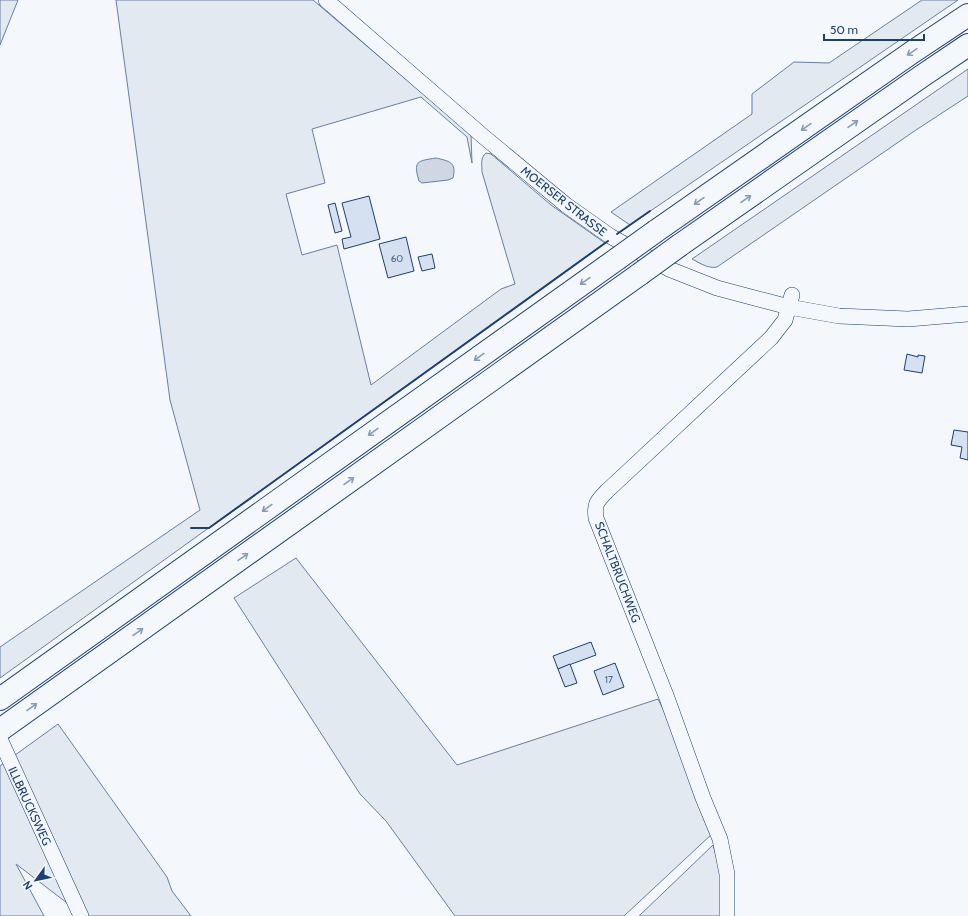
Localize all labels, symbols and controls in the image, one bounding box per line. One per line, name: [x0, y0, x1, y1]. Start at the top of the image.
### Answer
scale bar: [824, 16, 924, 42]
text: 50 m: [830, 22, 858, 37]
one-way arrow: [907, 48, 918, 56]
one-way arrow: [847, 120, 858, 128]
one-way arrow: [800, 123, 811, 131]
street label: MOERSER STRASSE: [518, 163, 610, 239]
one-way arrow: [740, 195, 751, 203]
one-way arrow: [694, 197, 705, 205]
house number: 60: [391, 252, 403, 265]
one-way arrow: [580, 277, 591, 285]
one-way arrow: [474, 353, 485, 361]
one-way arrow: [368, 428, 379, 436]
one-way arrow: [344, 477, 355, 485]
one-way arrow: [262, 504, 273, 512]
street label: SCHALTBRUCHWEG: [592, 519, 644, 625]
one-way arrow: [238, 552, 249, 561]
one-way arrow: [132, 628, 143, 636]
house number: 17: [605, 673, 613, 686]
one-way arrow: [26, 703, 37, 712]
street label: ILLBRUCKSWEG: [5, 764, 55, 848]
north arrow: [16, 860, 56, 900]
text: N: [20, 878, 36, 893]

